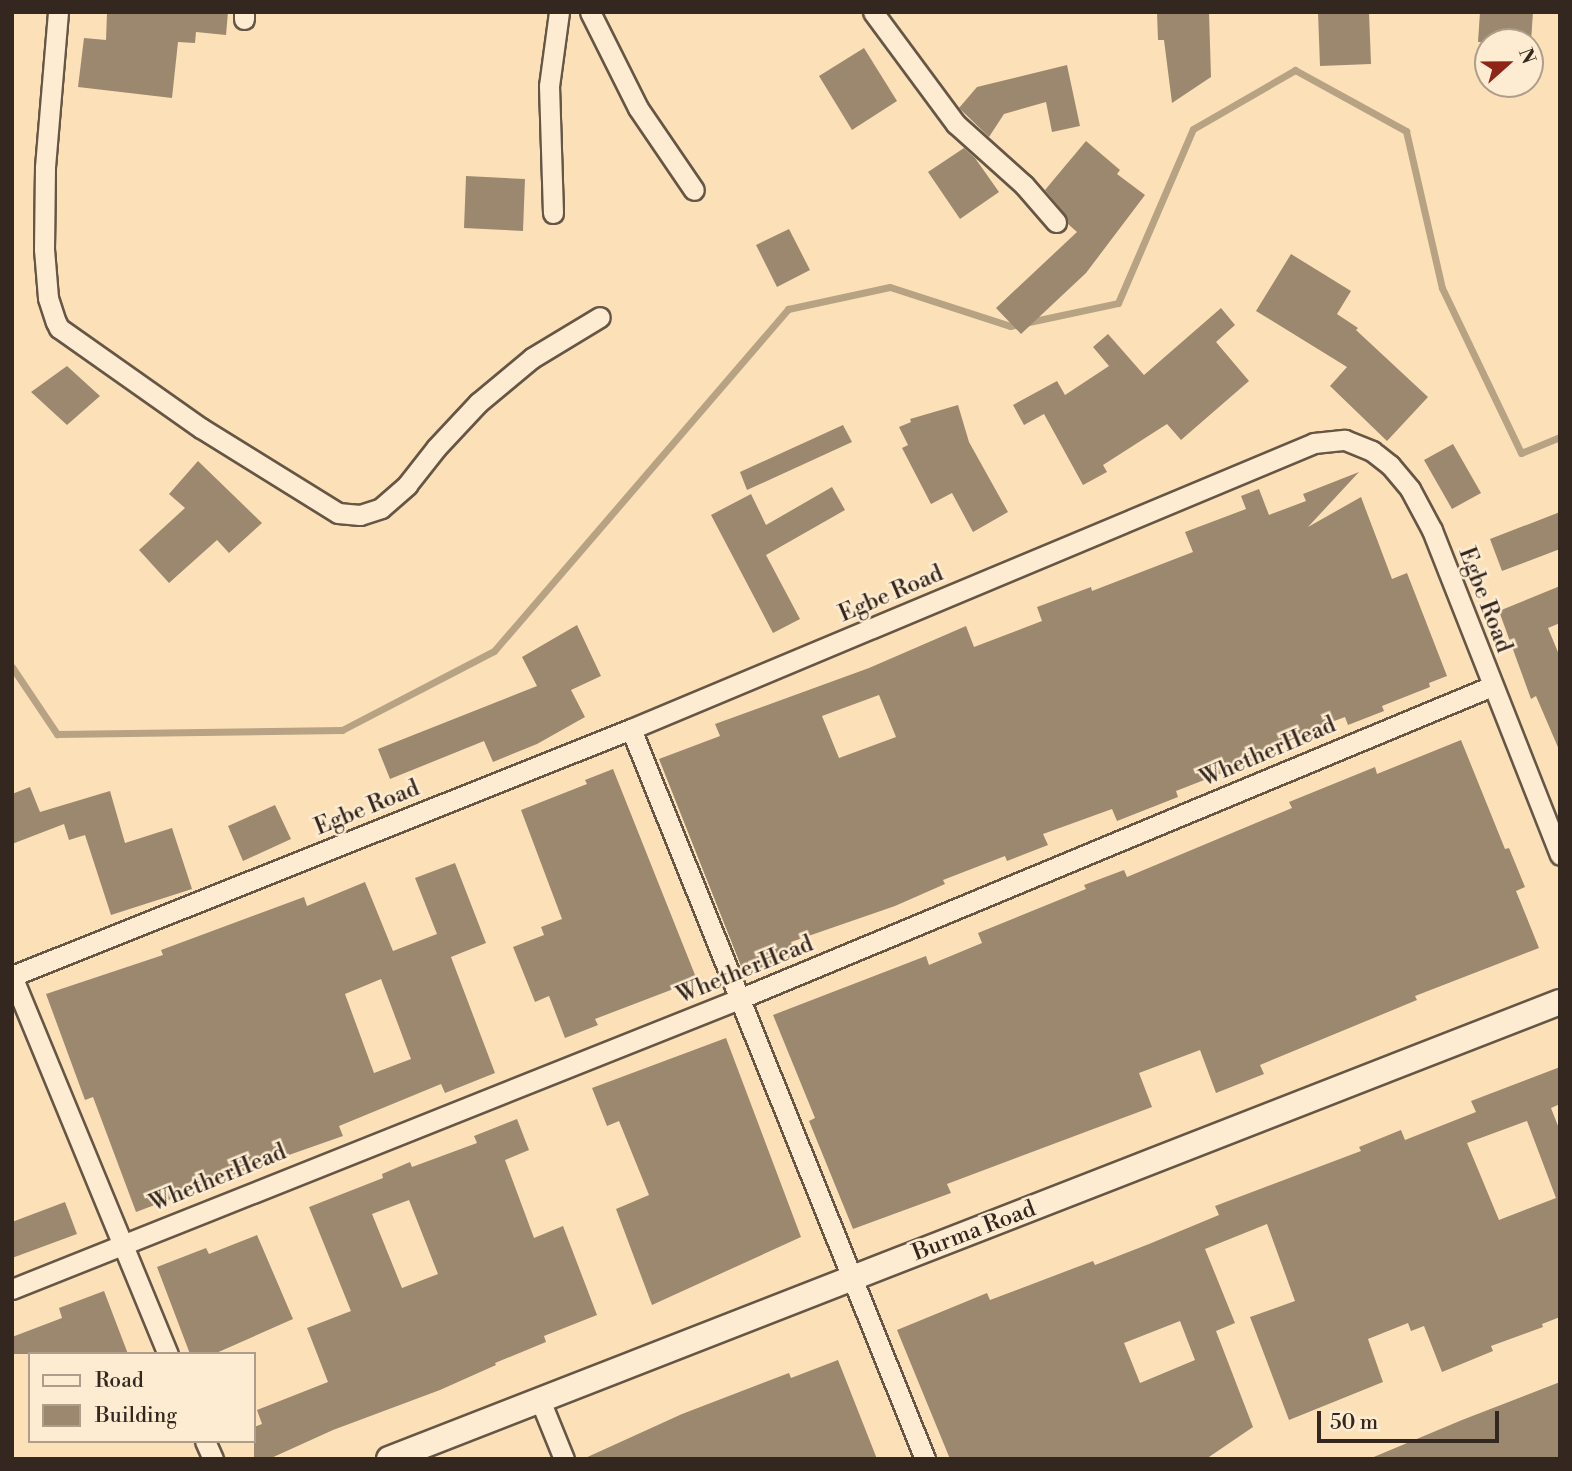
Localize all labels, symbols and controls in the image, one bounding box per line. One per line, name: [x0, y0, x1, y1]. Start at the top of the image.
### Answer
north arrow: [1474, 28, 1544, 98]
text: N: [1513, 45, 1541, 68]
street label: Egbe Road: [1452, 543, 1518, 657]
street label: Egbe Road: [835, 560, 947, 628]
street label: WhetherHead: [1196, 711, 1340, 793]
street label: Egbe Road: [311, 774, 423, 842]
street label: WhetherHead: [673, 930, 817, 1010]
street label: WhetherHead: [146, 1138, 290, 1218]
street label: Burma Road: [909, 1195, 1039, 1267]
legend: [28, 1352, 256, 1443]
text: Road: [95, 1368, 144, 1394]
scale bar: [1320, 1398, 1502, 1442]
text: Building: [95, 1403, 177, 1429]
text: 50 m: [1330, 1410, 1378, 1436]

